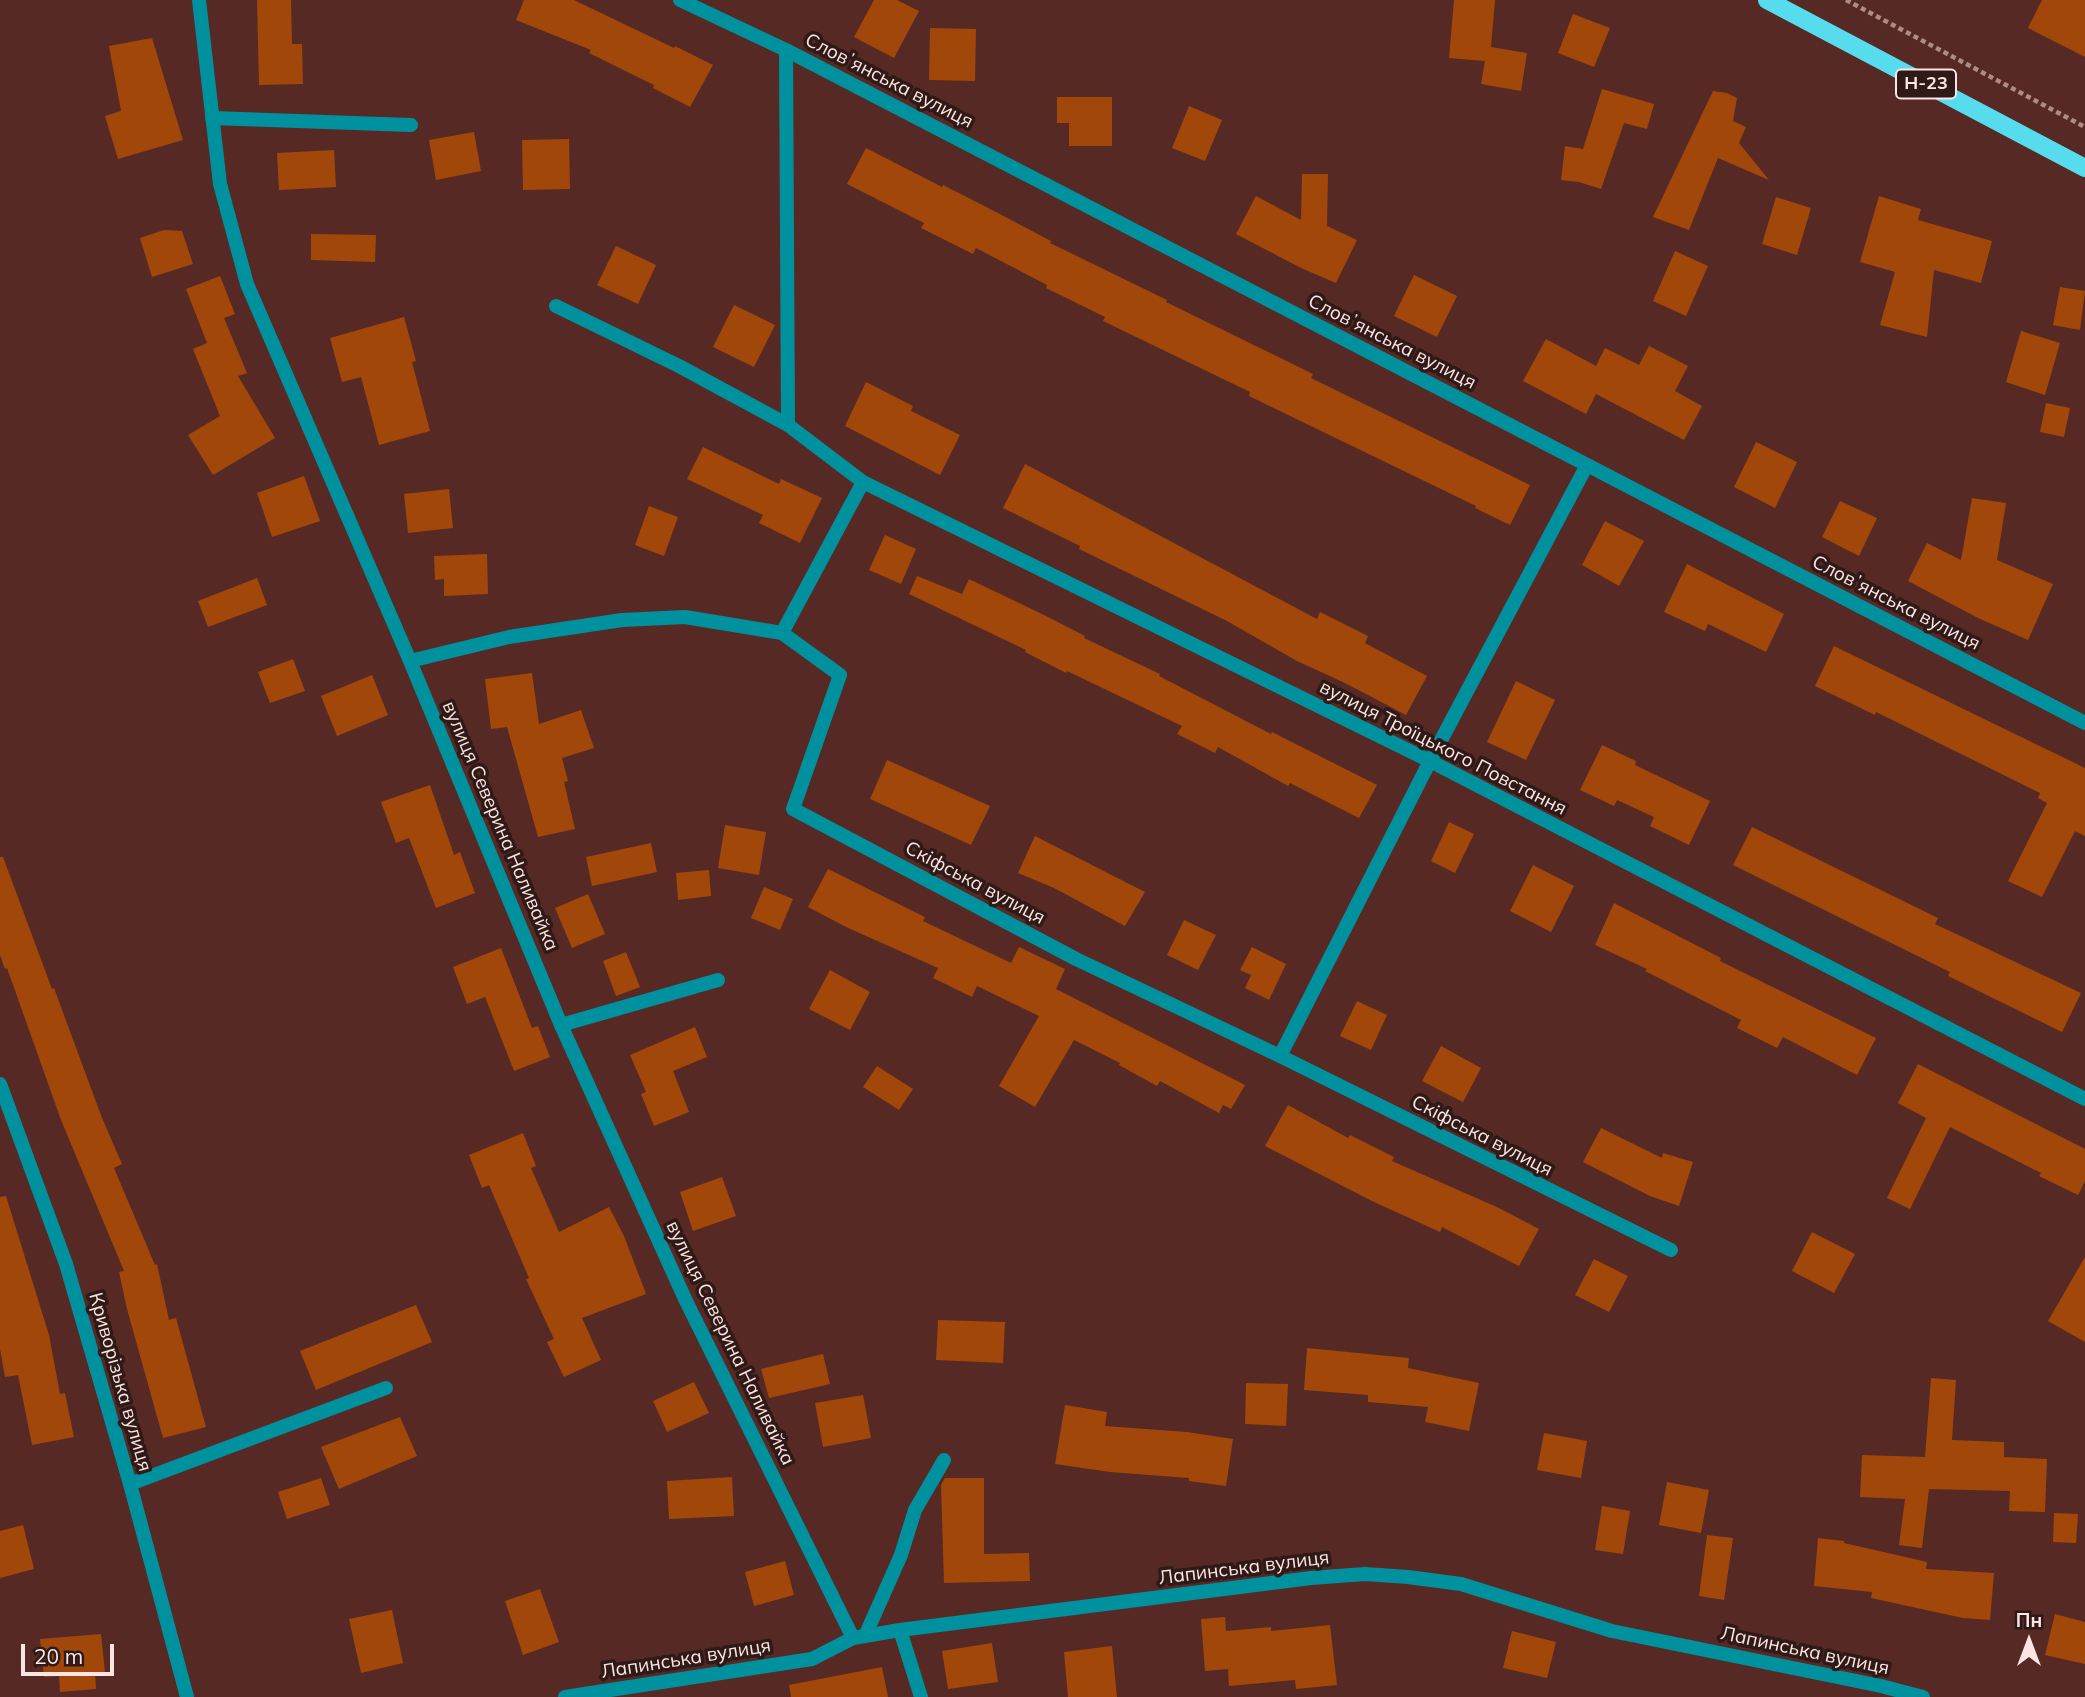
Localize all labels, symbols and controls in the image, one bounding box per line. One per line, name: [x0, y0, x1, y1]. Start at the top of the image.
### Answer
street label: Словʼянська вулиця: [801, 29, 977, 133]
road number: Н-23: [1896, 70, 1956, 98]
street label: Словʼянська вулиця: [1304, 290, 1480, 394]
street label: Словʼянська вулиця: [1808, 551, 1984, 655]
street label: вулиця Троїцького Повстання: [1316, 676, 1570, 820]
street label: вулиця Северина Наливайка: [437, 698, 563, 954]
street label: Скіфська вулиця: [901, 837, 1049, 929]
street label: Скіфська вулиця: [1408, 1091, 1556, 1181]
street label: вулиця Северина Наливайка: [661, 1217, 799, 1469]
street label: Криворізька вулиця: [84, 1290, 156, 1474]
street label: Лапинська вулиця: [1157, 1546, 1331, 1590]
north arrow: [1994, 1606, 2064, 1676]
text: Пн: [2016, 1608, 2042, 1632]
street label: Лапинська вулиця: [1719, 1622, 1891, 1680]
scale bar: [24, 1630, 117, 1674]
street label: Лапинська вулиця: [599, 1634, 773, 1684]
text: 20 m: [34, 1643, 83, 1669]

